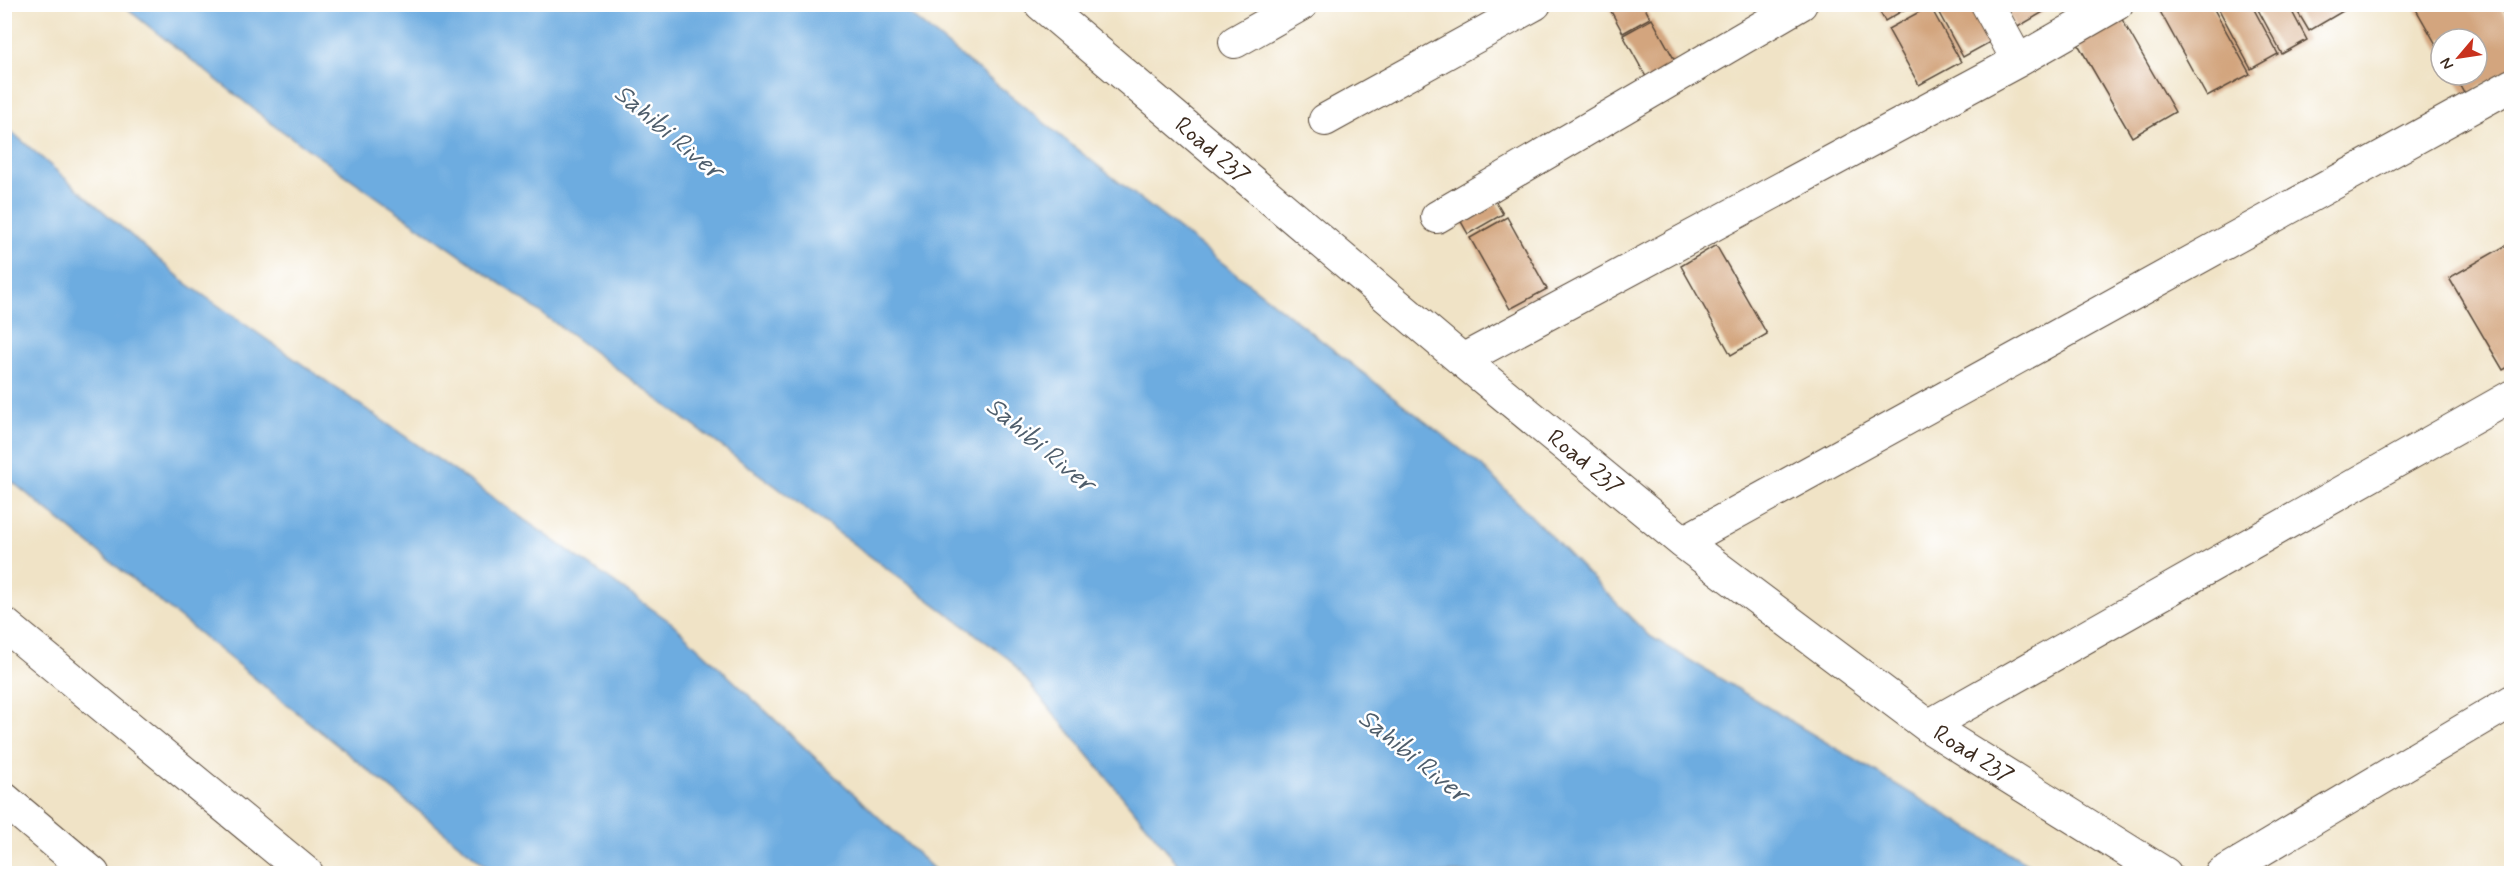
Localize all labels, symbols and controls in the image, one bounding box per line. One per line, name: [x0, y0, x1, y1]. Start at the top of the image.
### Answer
north arrow: [2429, 27, 2489, 87]
text: N: [2435, 54, 2459, 73]
water label: Sahibi River: [606, 77, 732, 190]
street label: Road 237: [1168, 110, 1256, 192]
water label: Sahibi River: [978, 390, 1104, 503]
street label: Road 237: [1540, 423, 1630, 503]
water label: Sahibi River: [1351, 702, 1478, 814]
street label: Road 237: [1927, 718, 2020, 792]

